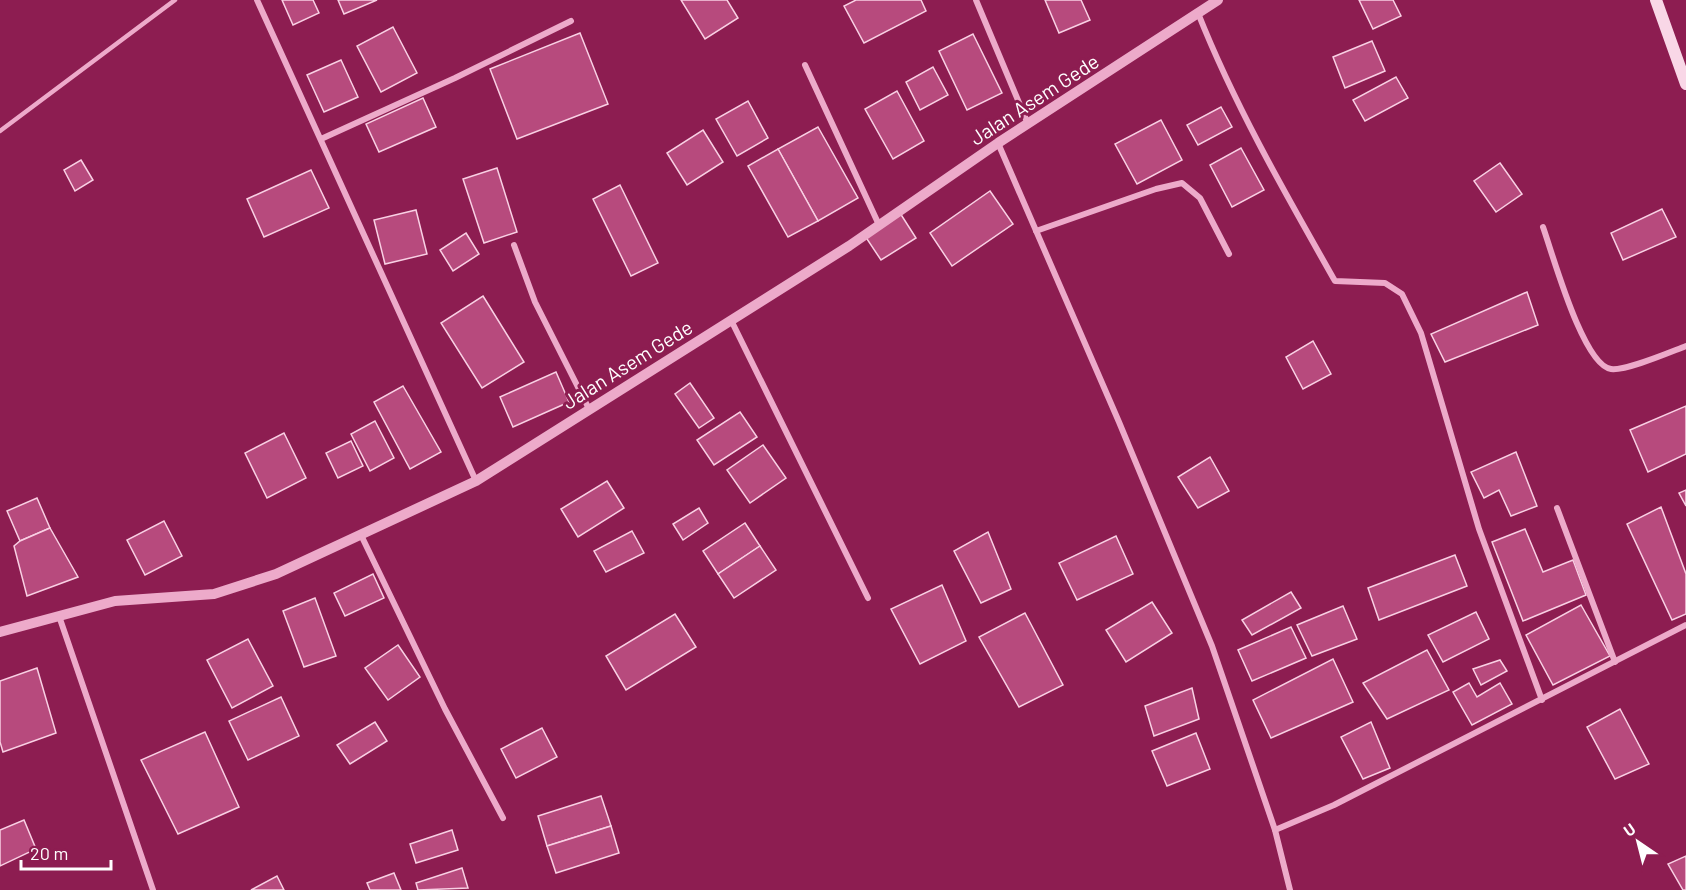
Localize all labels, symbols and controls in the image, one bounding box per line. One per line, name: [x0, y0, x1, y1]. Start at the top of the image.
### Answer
street label: Jalan Asem Gede: [965, 48, 1103, 150]
street label: Jalan Asem Gede: [558, 314, 696, 414]
north arrow: [1608, 812, 1668, 872]
text: U: [1620, 819, 1639, 840]
scale bar: [21, 833, 111, 871]
text: 20 m: [30, 842, 68, 864]

